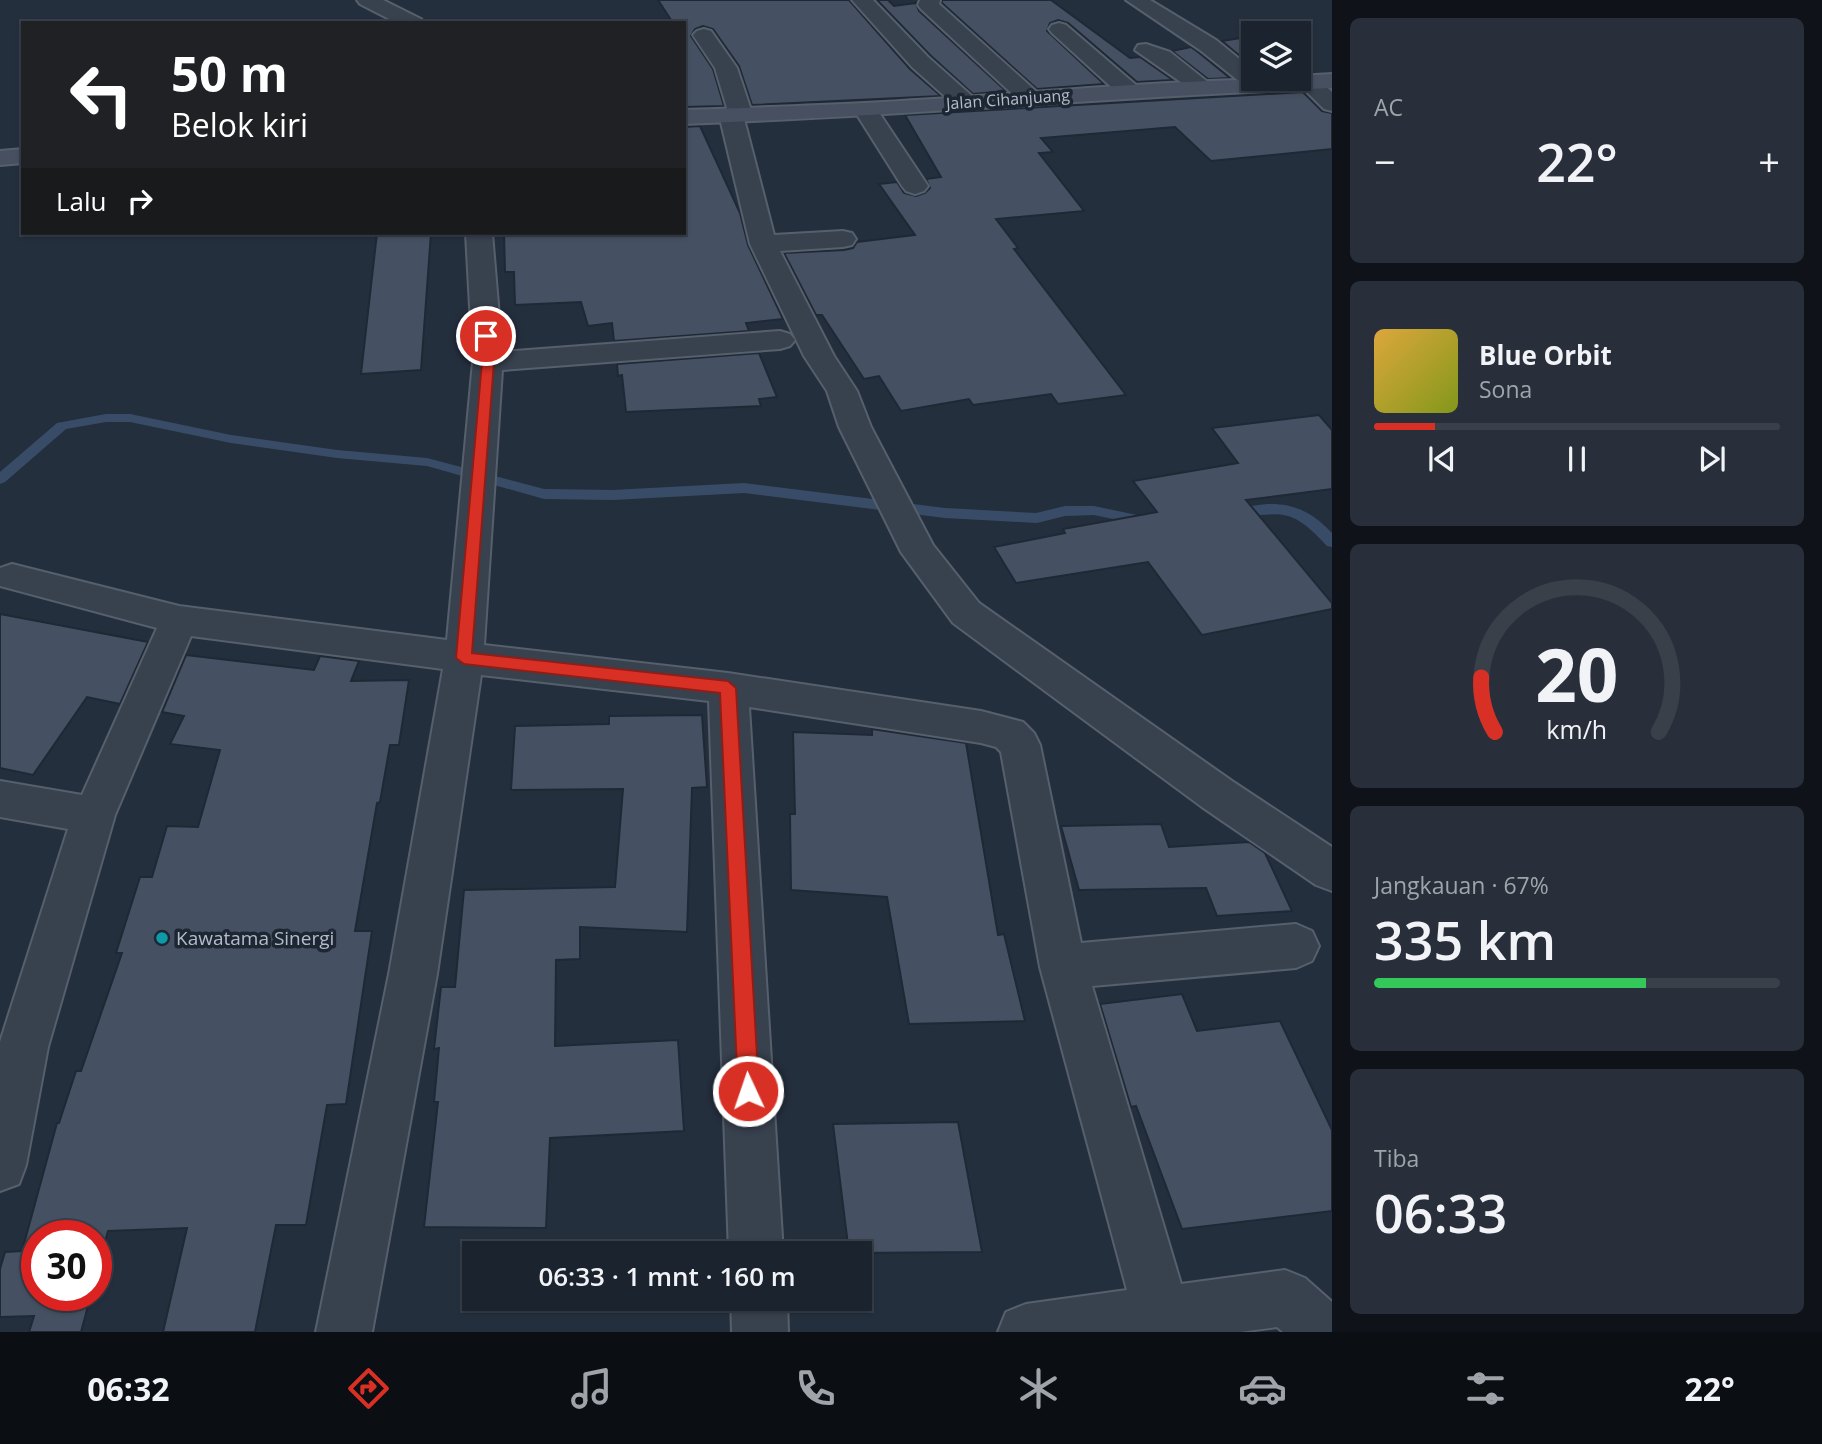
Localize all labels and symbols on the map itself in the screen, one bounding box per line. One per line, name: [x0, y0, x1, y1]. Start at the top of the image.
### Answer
street label: Jalan Cihanjuang: [943, 84, 1071, 114]
pin: [456, 306, 516, 366]
place label: Kawatama Sinergi: [176, 925, 334, 951]
marker: Kawatama Sinergi: [154, 930, 170, 946]
position arrow: [711, 1054, 785, 1128]
speed limit sign: 30: [21, 1220, 112, 1311]

